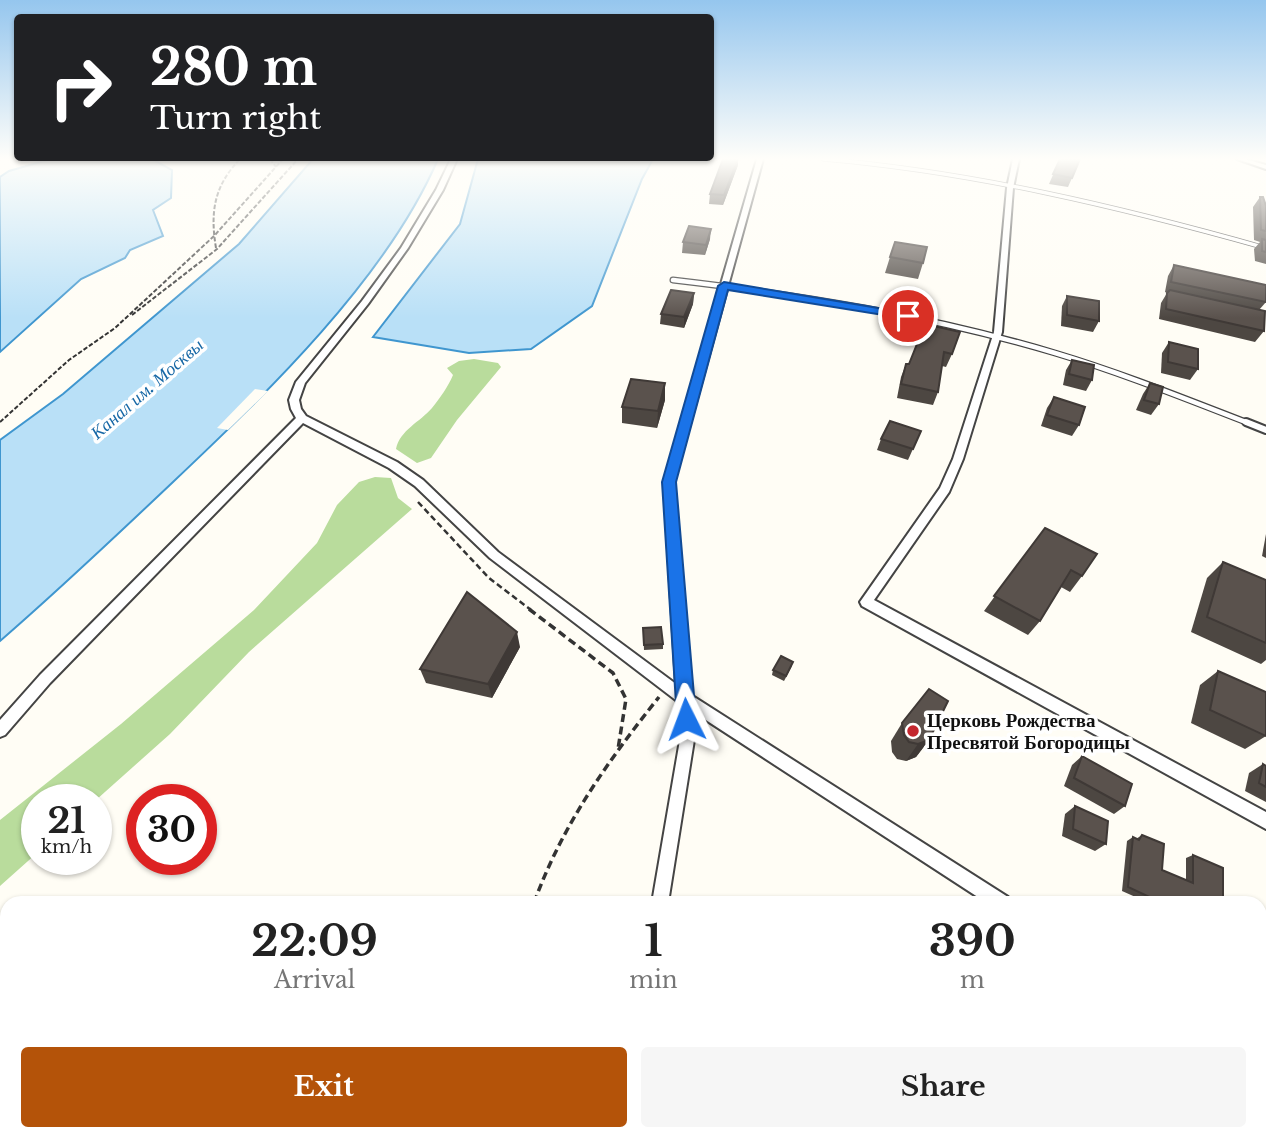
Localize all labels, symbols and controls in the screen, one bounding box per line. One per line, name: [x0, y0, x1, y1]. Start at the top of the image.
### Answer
text: 280 m: [150, 37, 317, 98]
icon: right: [35, 42, 126, 133]
text: Turn right: [150, 98, 321, 138]
pin: [878, 286, 938, 346]
icon: arrive: [889, 297, 927, 335]
water label: Канал им. Москвы: [85, 334, 208, 445]
position arrow: [649, 682, 723, 756]
place label: Церковь Рождества Пресвятой Богородицы: [927, 709, 1130, 754]
marker: Церковь Рождества Пресвятой Богородицы: [905, 723, 921, 739]
speed limit sign: 30: [126, 784, 217, 875]
text: 21: [47, 799, 86, 842]
text: km/h: [41, 836, 92, 858]
text: 22:09: [251, 915, 378, 967]
text: 1: [644, 915, 663, 967]
text: 390: [929, 915, 1016, 967]
text: Arrival: [274, 966, 355, 994]
text: min: [629, 966, 678, 994]
text: m: [960, 966, 985, 994]
button: Exit: [21, 1047, 627, 1127]
button: Share: [641, 1047, 1246, 1127]

